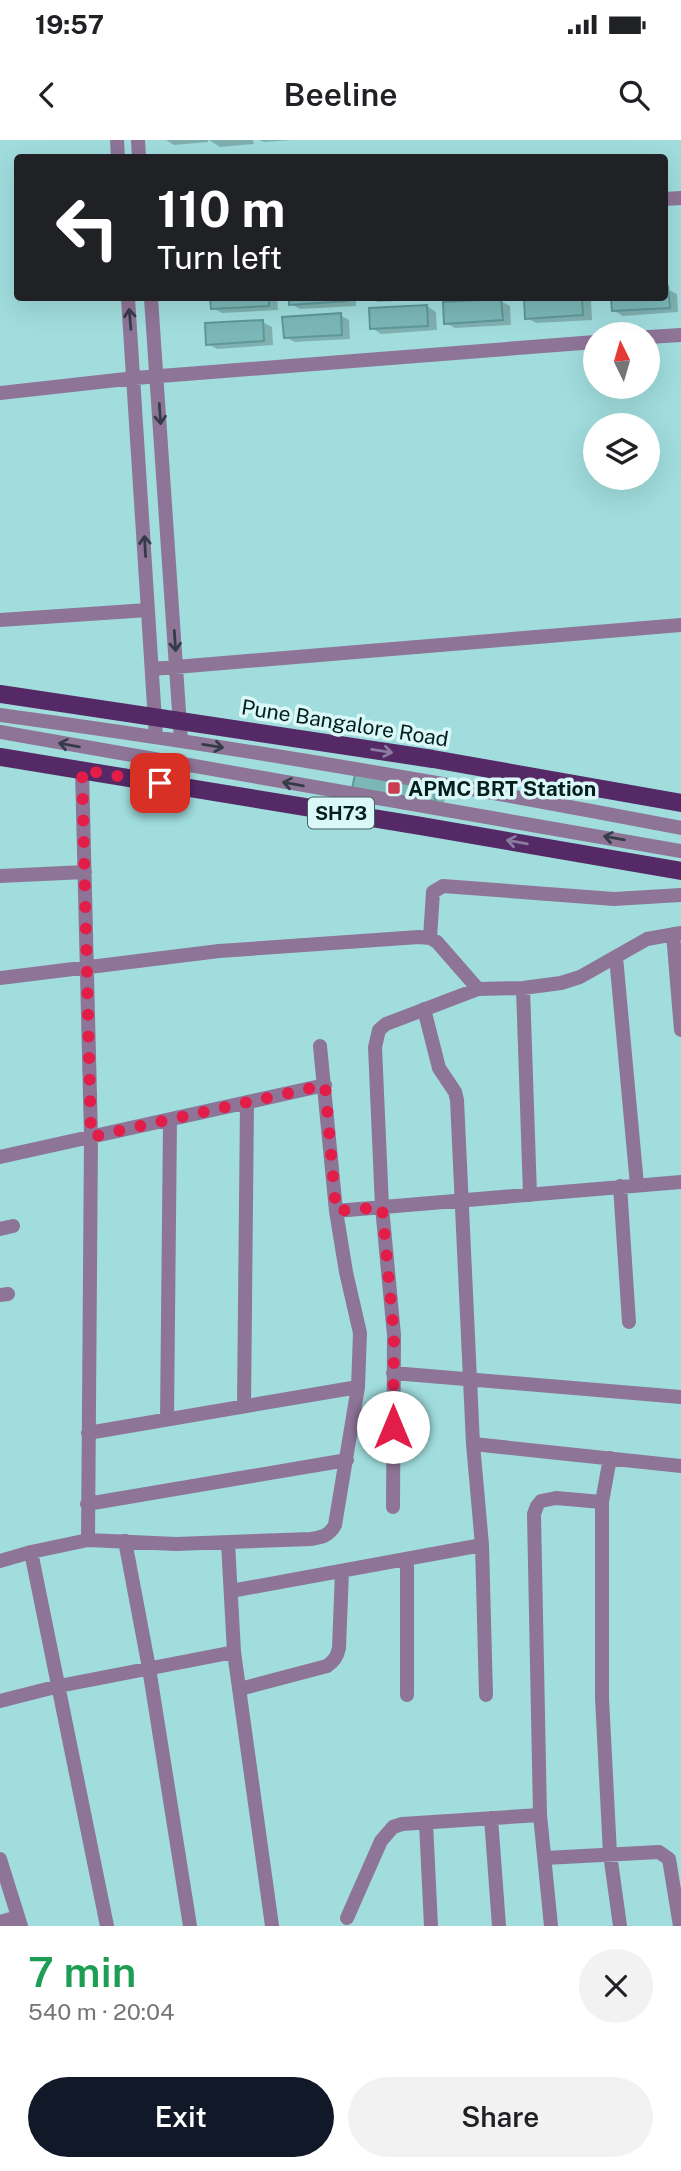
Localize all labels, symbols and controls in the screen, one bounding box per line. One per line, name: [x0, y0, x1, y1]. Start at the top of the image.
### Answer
text: 19:57: [35, 9, 104, 40]
icon: back: [28, 76, 66, 114]
text: Beeline: [284, 76, 397, 113]
icon: search: [615, 76, 653, 114]
text: 110 m: [157, 180, 285, 238]
icon: left: [42, 182, 133, 273]
text: Turn left: [157, 239, 282, 276]
one-way arrow: [123, 309, 136, 331]
north arrow: [583, 322, 660, 399]
map controls: [583, 322, 660, 490]
one-way arrow: [153, 403, 166, 426]
button: layers: [583, 413, 660, 490]
one-way arrow: [138, 535, 151, 558]
one-way arrow: [169, 630, 182, 652]
street label: Pune Bangalore Road: [240, 694, 450, 752]
one-way arrow: [58, 738, 81, 751]
one-way arrow: [201, 740, 224, 753]
one-way arrow: [371, 745, 393, 758]
pin: [130, 753, 190, 813]
icon: arrive: [141, 764, 179, 802]
place label: APMC BRT Station: [408, 776, 596, 801]
one-way arrow: [282, 777, 305, 790]
marker: APMC BRT Station: [386, 780, 402, 796]
road number: SH73: [308, 798, 374, 828]
one-way arrow: [603, 831, 626, 844]
one-way arrow: [506, 835, 529, 848]
position arrow: [356, 1390, 430, 1464]
text: 7 min: [28, 1947, 136, 1996]
button: close: [579, 1949, 653, 2023]
text: 540 m · 20:04: [28, 1998, 175, 2025]
button: Exit: [28, 2077, 334, 2157]
button: Share: [348, 2077, 653, 2157]

